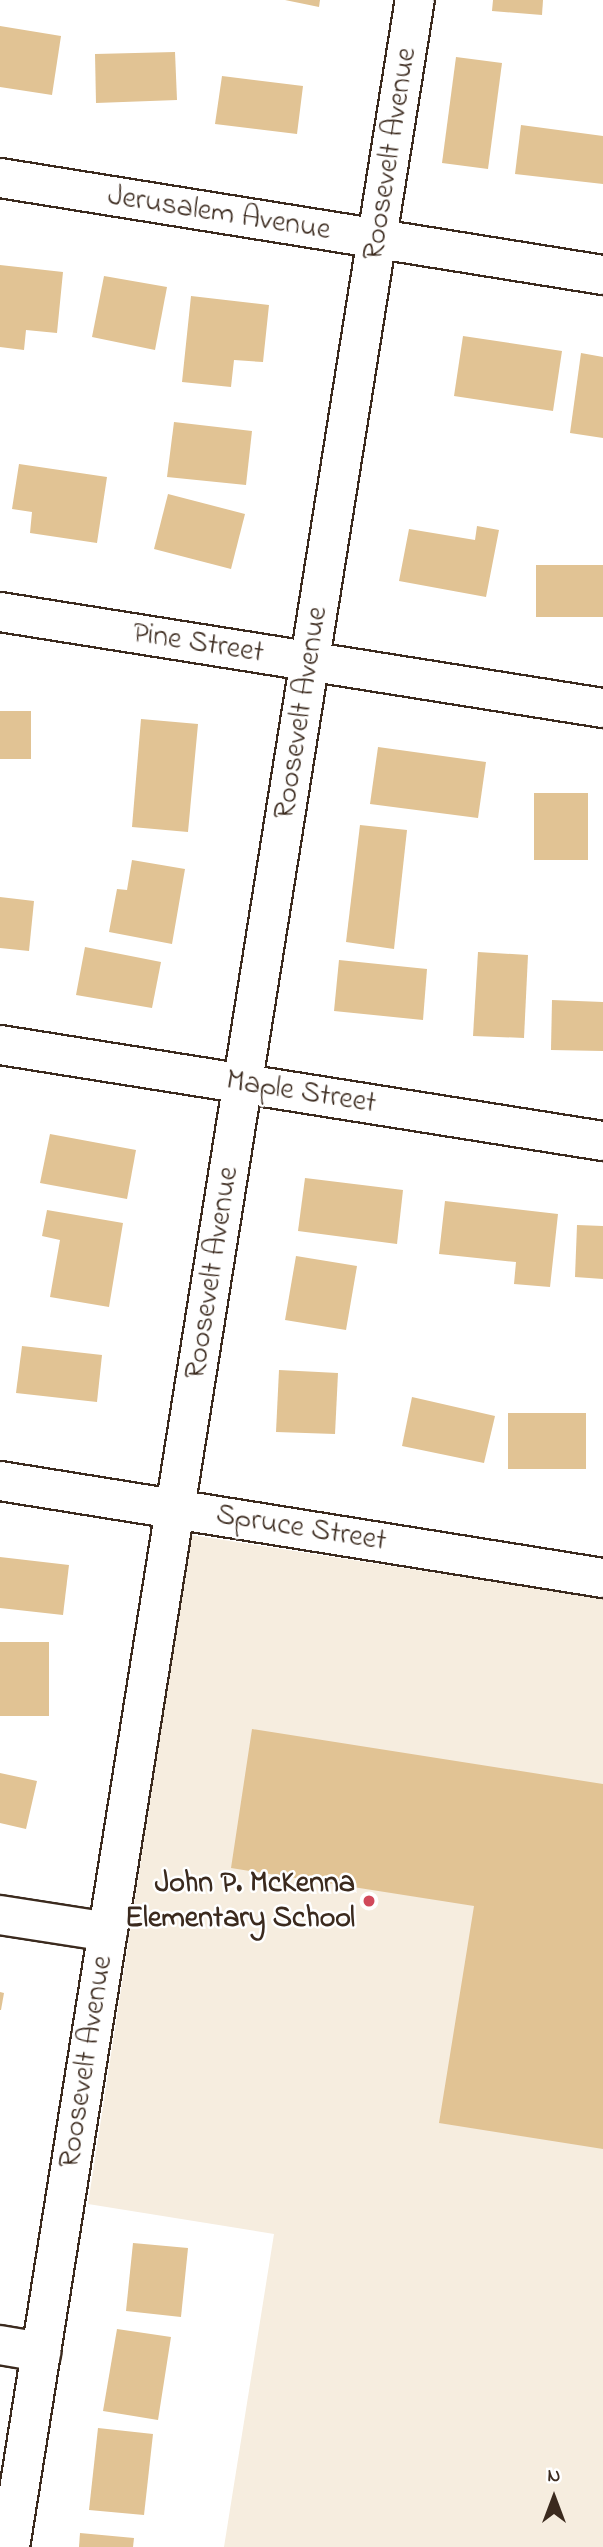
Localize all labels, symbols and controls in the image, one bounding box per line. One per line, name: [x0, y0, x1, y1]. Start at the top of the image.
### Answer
street label: Roosevelt Avenue: [356, 45, 426, 263]
street label: Jerusalem Avenue: [105, 179, 333, 249]
street label: Roosevelt Avenue: [267, 604, 337, 822]
street label: Pine Street: [130, 616, 266, 672]
street label: Maple Street: [223, 1063, 379, 1123]
street label: Roosevelt Avenue: [178, 1164, 248, 1382]
street label: Spruce Street: [213, 1498, 389, 1560]
place label: John P. McKenna Elementary School: [125, 1866, 355, 1937]
marker: John P. McKenna Elementary School: [361, 1893, 377, 1909]
street label: Roosevelt Avenue: [52, 1953, 122, 2171]
north arrow: [519, 2463, 589, 2533]
text: N: [548, 2463, 560, 2490]

